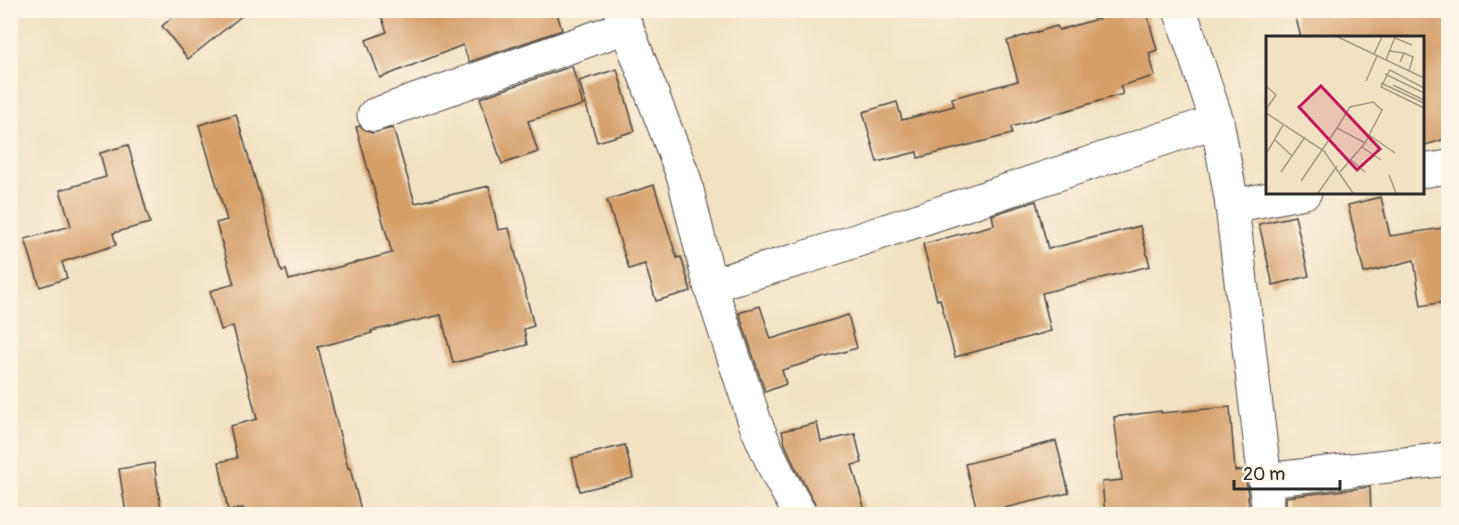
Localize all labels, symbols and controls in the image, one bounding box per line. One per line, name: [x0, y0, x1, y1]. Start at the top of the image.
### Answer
inset map: [1266, 36, 1423, 194]
scale bar: [1234, 453, 1340, 491]
text: 20 m: [1243, 463, 1285, 486]

